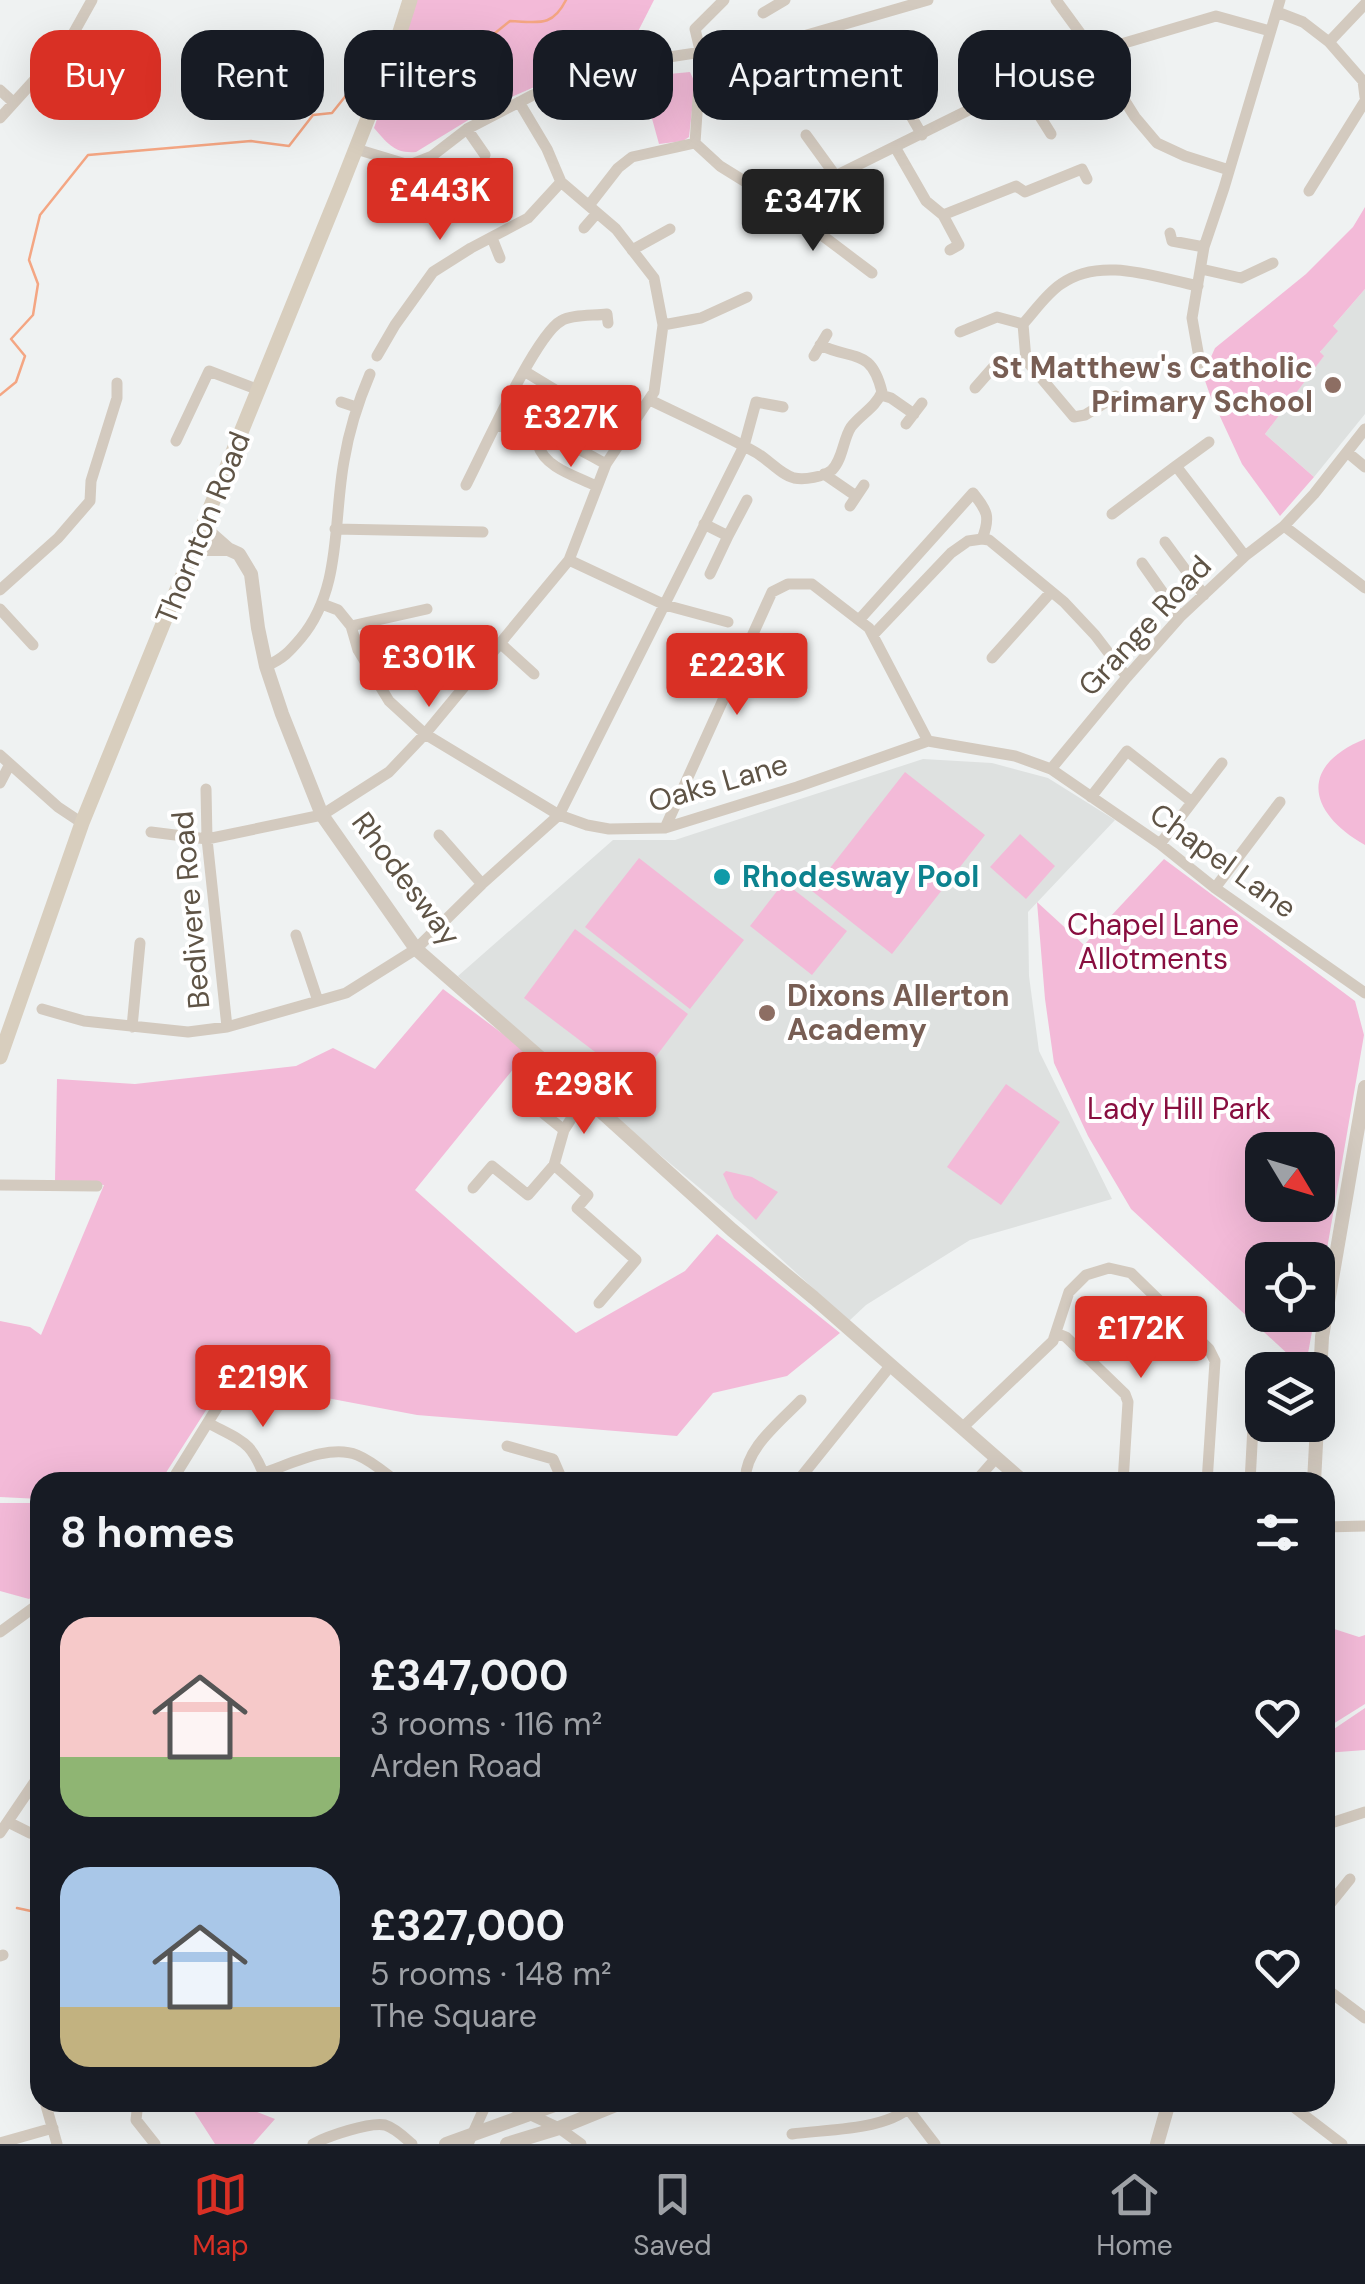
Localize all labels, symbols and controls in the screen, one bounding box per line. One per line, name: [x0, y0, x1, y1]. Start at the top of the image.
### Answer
chip: Buy: [30, 30, 161, 120]
chip: Rent: [181, 30, 324, 120]
chip: Filters: [344, 30, 513, 120]
chip: New: [533, 30, 673, 120]
chip: Apartment: [693, 30, 938, 120]
chip: House: [958, 30, 1131, 120]
pin: £443K: [370, 158, 510, 243]
text: £443K: [389, 169, 491, 211]
pin: £347K: [743, 169, 883, 254]
text: £347K: [764, 180, 862, 222]
place label: St Matthew's Catholic Primary School: [992, 348, 1313, 421]
marker: St Matthew's Catholic Primary School: [1322, 374, 1344, 396]
pin: £327K: [501, 385, 641, 470]
text: £327K: [523, 396, 619, 438]
street label: Thornton Road: [146, 426, 259, 630]
street label: Grange Road: [1070, 547, 1220, 704]
pin: £301K: [359, 625, 499, 710]
pin: £223K: [667, 633, 807, 718]
text: £301K: [382, 636, 476, 678]
text: £223K: [688, 644, 786, 686]
street label: Oaks Lane: [644, 744, 792, 821]
street label: Chapel Lane: [1142, 794, 1304, 927]
street label: Rhodesway: [343, 804, 470, 954]
street label: Bedivere Road: [162, 809, 219, 1011]
place label: Rhodesway Pool: [742, 857, 979, 896]
marker: Rhodesway Pool: [711, 866, 733, 888]
park label: Chapel Lane Allotments: [1067, 905, 1239, 978]
place label: Dixons Allerton Academy: [787, 976, 1010, 1049]
marker: Dixons Allerton Academy: [756, 1002, 778, 1024]
pin: £298K: [514, 1052, 654, 1137]
text: £298K: [534, 1063, 634, 1105]
park label: Lady Hill Park: [1087, 1089, 1271, 1128]
north arrow: [1245, 1132, 1335, 1222]
map controls: [1245, 1132, 1335, 1442]
button: locate: [1245, 1242, 1335, 1332]
pin: £172K: [1071, 1296, 1211, 1381]
text: £172K: [1097, 1307, 1185, 1349]
pin: £219K: [193, 1345, 333, 1430]
button: layers: [1245, 1352, 1335, 1442]
text: £219K: [217, 1356, 309, 1398]
text: 8 homes: [60, 1505, 235, 1560]
icon: filters: [1250, 1505, 1305, 1560]
text: £347,000: [370, 1648, 568, 1703]
icon: home: [140, 1657, 260, 1777]
icon: heart: [1250, 1690, 1305, 1745]
text: 3 rooms · 116 m²: [370, 1703, 602, 1745]
text: Arden Road: [370, 1745, 542, 1787]
text: £327,000: [370, 1898, 565, 1953]
icon: home: [140, 1907, 260, 2027]
icon: heart: [1250, 1940, 1305, 1995]
text: 5 rooms · 148 m²: [370, 1953, 612, 1995]
text: The Square: [370, 1995, 537, 2037]
tab: Map: [192, 2167, 249, 2264]
tab: Saved: [633, 2167, 712, 2264]
tab: Home: [1096, 2167, 1173, 2264]

